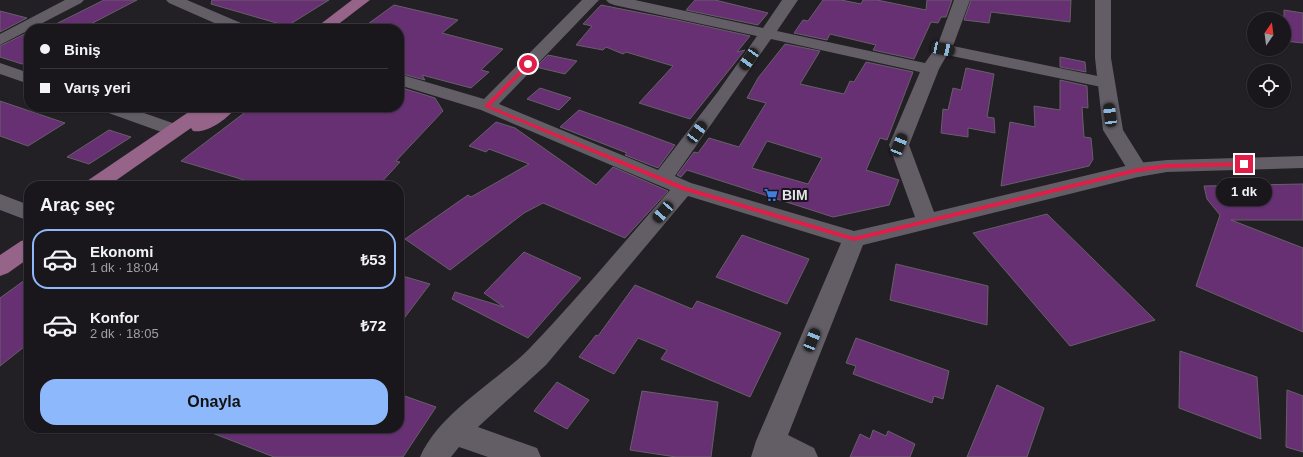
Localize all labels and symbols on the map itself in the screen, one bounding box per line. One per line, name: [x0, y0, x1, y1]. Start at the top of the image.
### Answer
north arrow: [1247, 12, 1291, 56]
car: [930, 41, 956, 57]
car: [737, 46, 761, 72]
route start: [519, 55, 537, 73]
car: [1103, 102, 1117, 128]
car: [685, 119, 709, 145]
car: [889, 132, 909, 158]
route end: [1235, 155, 1253, 173]
callout: 1 dk: [1216, 178, 1272, 206]
supermarket icon: BIM: [763, 187, 779, 203]
place label: BIM: [782, 187, 808, 203]
car: [651, 199, 675, 225]
car: [802, 327, 822, 353]

